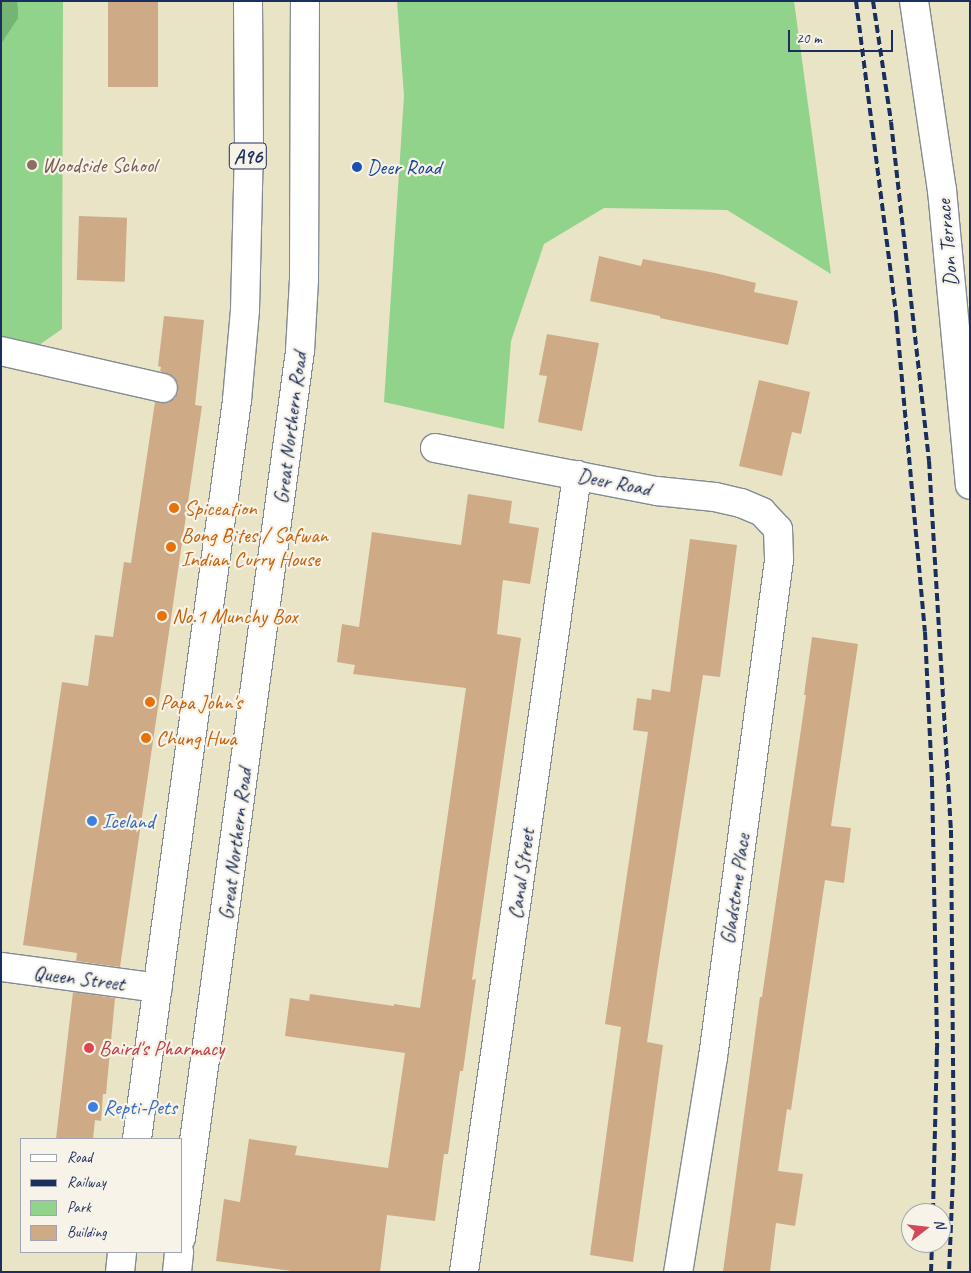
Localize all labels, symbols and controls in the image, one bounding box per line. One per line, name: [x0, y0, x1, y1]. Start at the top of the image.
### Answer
scale bar: [791, 20, 896, 52]
text: 20 m: [796, 29, 822, 48]
road number: A96: [228, 138, 268, 174]
place label: Woodside School: [42, 152, 157, 178]
place label: Deer Road: [367, 154, 441, 180]
marker: Woodside School: [26, 159, 38, 171]
marker: Deer Road: [351, 161, 363, 173]
street label: Don Terrace: [931, 199, 963, 287]
street label: Great Northern Road: [268, 350, 312, 506]
street label: Deer Road: [575, 463, 653, 501]
place label: Spiceation: [184, 495, 257, 521]
marker: Spiceation: [168, 502, 180, 514]
place label: Bong Bites / Safwan Indian Curry House: [181, 522, 328, 572]
marker: Bong Bites / Safwan Indian Curry House: [165, 541, 177, 553]
place label: No.1 Munchy Box: [172, 603, 297, 629]
marker: No.1 Munchy Box: [156, 610, 168, 622]
place label: Papa John's: [160, 689, 242, 715]
marker: Papa John's: [144, 696, 156, 708]
place label: Chung Hwa: [156, 725, 237, 751]
marker: Chung Hwa: [140, 732, 152, 744]
street label: Great Northern Road: [213, 766, 257, 922]
place label: Iceland: [102, 808, 154, 834]
marker: Iceland: [86, 815, 98, 827]
street label: Canal Street: [502, 827, 540, 921]
street label: Gladstone Place: [715, 832, 755, 946]
street label: Queen Street: [32, 960, 126, 996]
place label: Baird's Pharmacy: [99, 1035, 225, 1061]
marker: Baird's Pharmacy: [83, 1042, 95, 1054]
place label: Repti-Pets: [103, 1094, 177, 1120]
marker: Repti-Pets: [87, 1101, 99, 1113]
legend: [20, 1138, 182, 1253]
text: Road: [67, 1148, 92, 1167]
text: Railway: [67, 1173, 106, 1192]
text: Park: [67, 1198, 91, 1217]
north arrow: [901, 1203, 951, 1253]
text: N: [931, 1217, 949, 1231]
text: Building: [67, 1223, 106, 1242]

